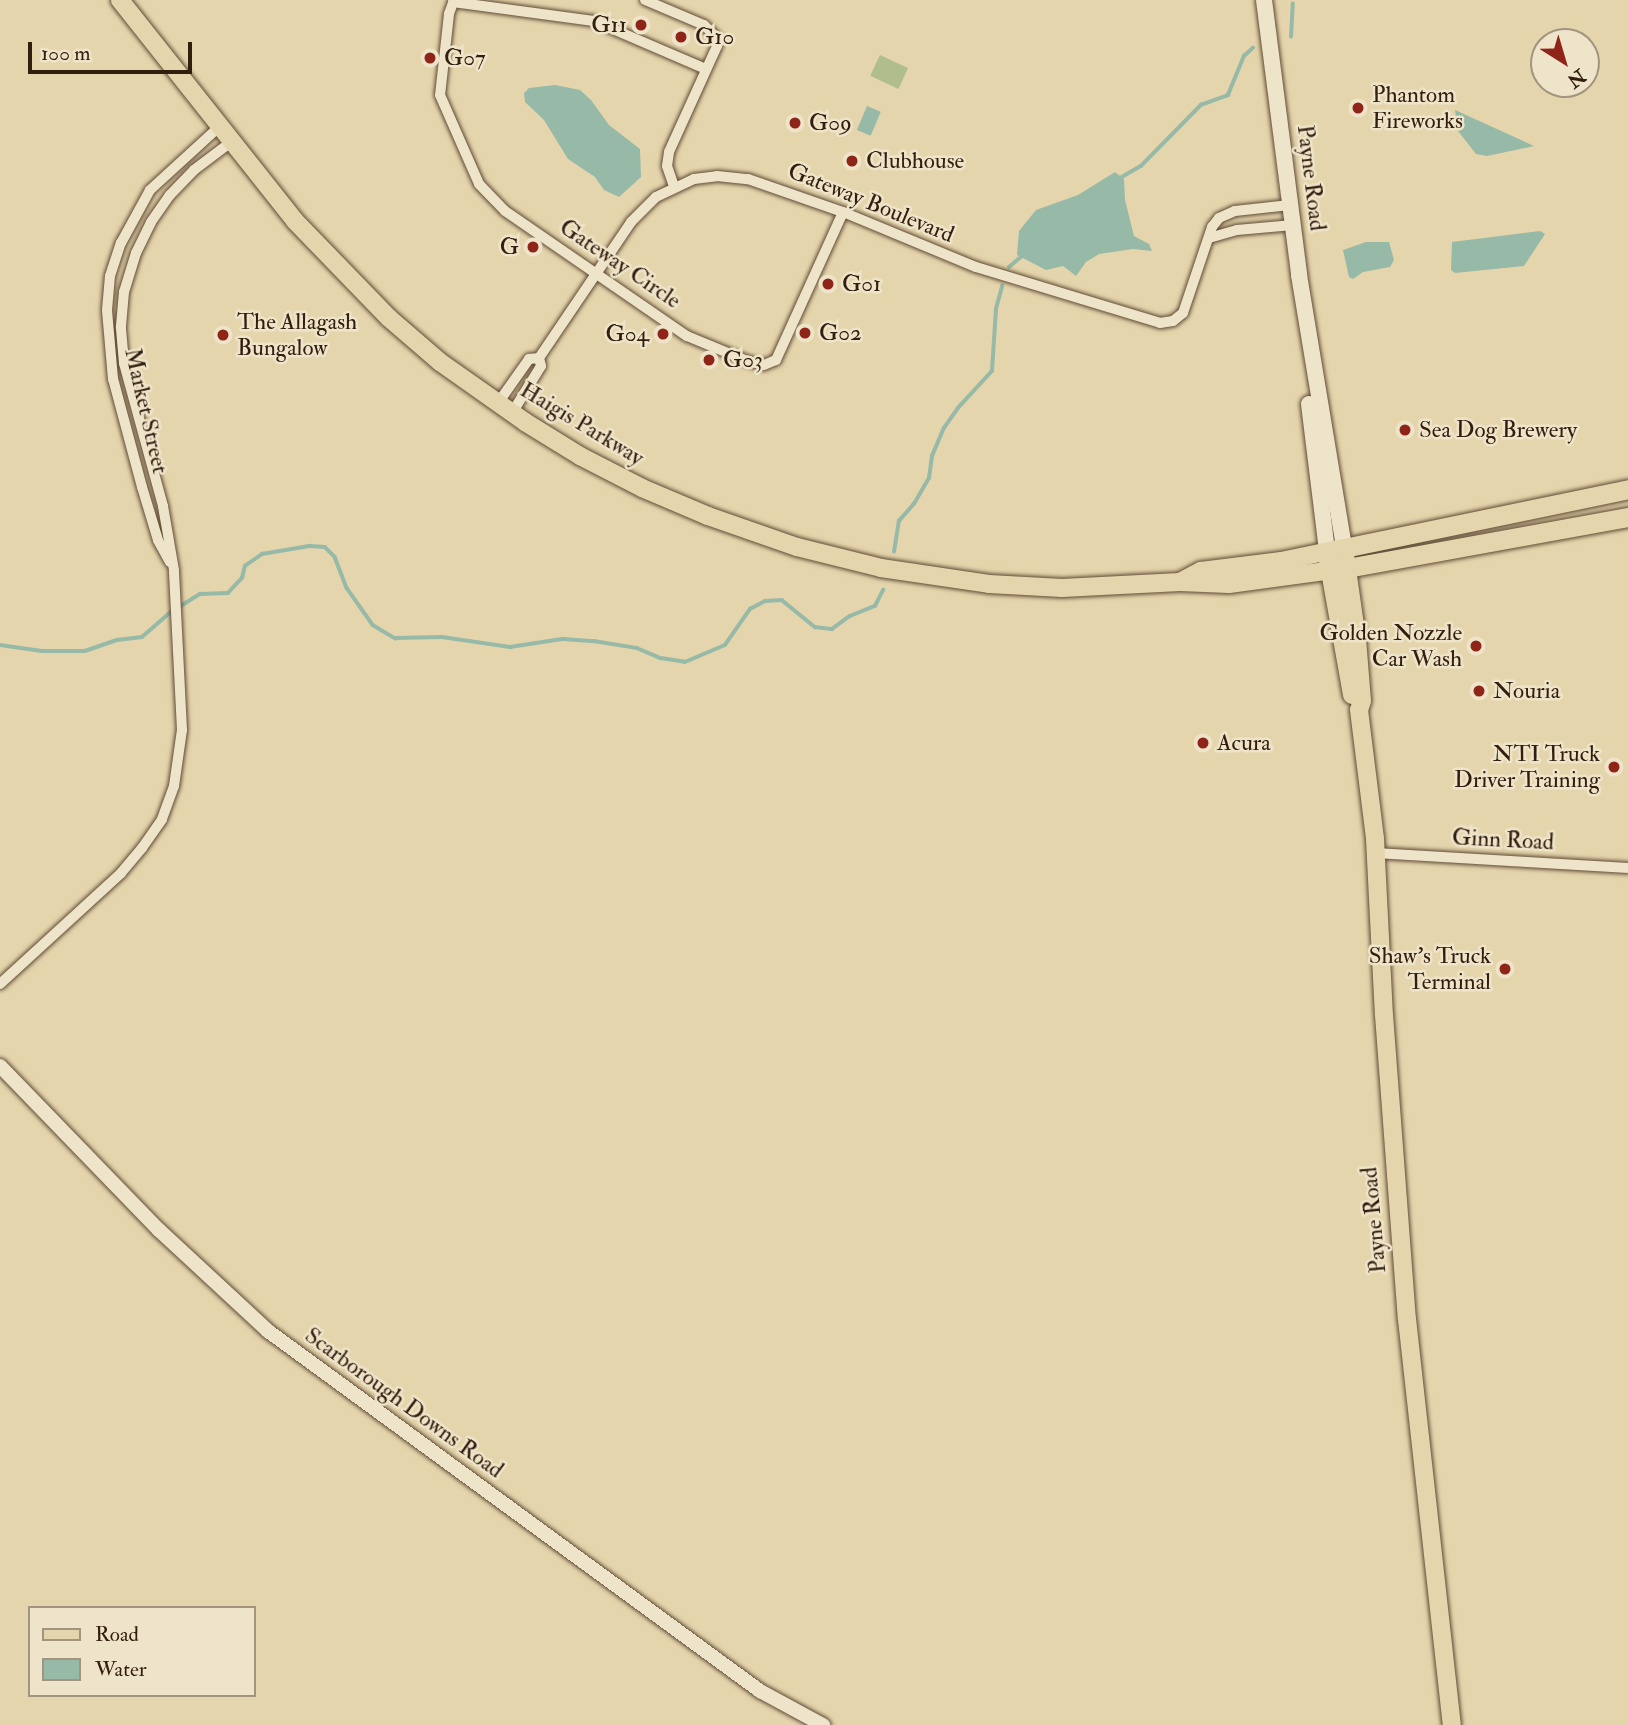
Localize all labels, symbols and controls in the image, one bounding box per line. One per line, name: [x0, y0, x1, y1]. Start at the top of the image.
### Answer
place label: G11: [591, 11, 627, 39]
marker: G11: [633, 17, 649, 33]
place label: G10: [695, 23, 734, 51]
scale bar: [32, 28, 196, 72]
north arrow: [1530, 28, 1600, 98]
marker: G10: [673, 29, 689, 45]
text: 100 m: [41, 40, 91, 67]
place label: G07: [444, 44, 486, 72]
marker: G07: [422, 50, 438, 66]
text: N: [1562, 63, 1590, 93]
place label: Phantom Fireworks: [1372, 81, 1463, 135]
marker: Phantom Fireworks: [1350, 100, 1366, 116]
place label: G09: [809, 109, 852, 137]
marker: G09: [787, 115, 803, 131]
street label: Payne Road: [1291, 123, 1331, 233]
place label: Clubhouse: [866, 147, 964, 175]
marker: Clubhouse: [844, 153, 860, 169]
street label: Gateway Boulevard: [784, 157, 958, 249]
street label: Gateway Circle: [554, 213, 686, 315]
place label: G: [500, 233, 519, 261]
marker: G: [525, 239, 541, 255]
place label: G01: [842, 270, 881, 298]
marker: G01: [820, 276, 836, 292]
place label: The Allagash Bungalow: [237, 308, 357, 362]
place label: G02: [819, 319, 862, 347]
place label: G04: [606, 320, 649, 348]
marker: G02: [797, 325, 813, 341]
marker: G04: [655, 326, 671, 342]
marker: The Allagash Bungalow: [215, 327, 231, 343]
street label: Market Street: [118, 346, 174, 476]
place label: G03: [723, 346, 763, 374]
marker: G03: [701, 352, 717, 368]
street label: Haigis Parkway: [515, 376, 649, 472]
place label: Sea Dog Brewery: [1419, 416, 1577, 444]
marker: Sea Dog Brewery: [1397, 422, 1413, 438]
place label: Golden Nozzle Car Wash: [1319, 619, 1462, 673]
marker: Golden Nozzle Car Wash: [1468, 638, 1484, 654]
place label: Nouria: [1493, 677, 1560, 705]
marker: Nouria: [1471, 683, 1487, 699]
place label: Acura: [1217, 729, 1271, 757]
marker: Acura: [1195, 735, 1211, 751]
place label: NTI Truck Driver Training: [1454, 740, 1600, 794]
marker: NTI Truck Driver Training: [1606, 759, 1622, 775]
street label: Ginn Road: [1451, 824, 1555, 856]
place label: Shaw's Truck Terminal: [1369, 942, 1491, 996]
marker: Shaw's Truck Terminal: [1497, 961, 1513, 977]
street label: Payne Road: [1356, 1166, 1392, 1274]
street label: Scarborough Downs Road: [299, 1322, 509, 1484]
legend: [28, 1606, 256, 1697]
text: Road: [95, 1621, 139, 1648]
text: Water: [95, 1656, 147, 1683]

